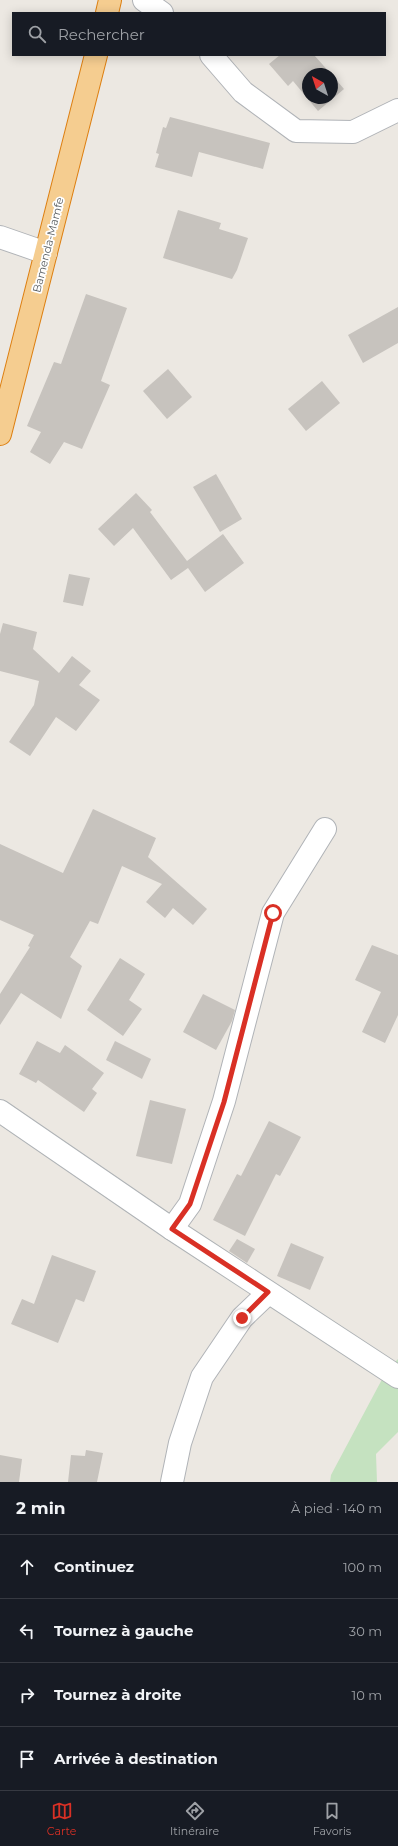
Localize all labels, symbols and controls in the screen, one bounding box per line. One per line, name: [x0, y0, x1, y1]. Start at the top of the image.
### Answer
search box: [12, 12, 386, 56]
icon: search: [26, 23, 48, 45]
text: Rechercher: [58, 25, 145, 44]
north arrow: [302, 68, 338, 104]
street label: Bamenda-Mamfe: [29, 196, 67, 294]
route start: [264, 904, 282, 922]
route end: [233, 1309, 251, 1327]
text: 2 min: [16, 1498, 66, 1518]
text: À pied · 140 m: [291, 1500, 382, 1516]
icon: ahead: [16, 1556, 38, 1578]
text: Continuez: [54, 1557, 134, 1576]
text: 100 m: [343, 1559, 382, 1575]
icon: left: [16, 1620, 38, 1642]
text: Tournez à gauche: [54, 1621, 193, 1640]
text: 30 m: [349, 1623, 382, 1639]
icon: right: [16, 1684, 38, 1706]
text: Tournez à droite: [54, 1685, 182, 1704]
text: 10 m: [352, 1687, 382, 1703]
icon: arrive: [16, 1748, 38, 1770]
text: Arrivée à destination: [54, 1749, 218, 1768]
tab: Carte: [47, 1800, 76, 1838]
tab: Itinéraire: [170, 1800, 219, 1838]
tab: Favoris: [313, 1800, 351, 1838]

